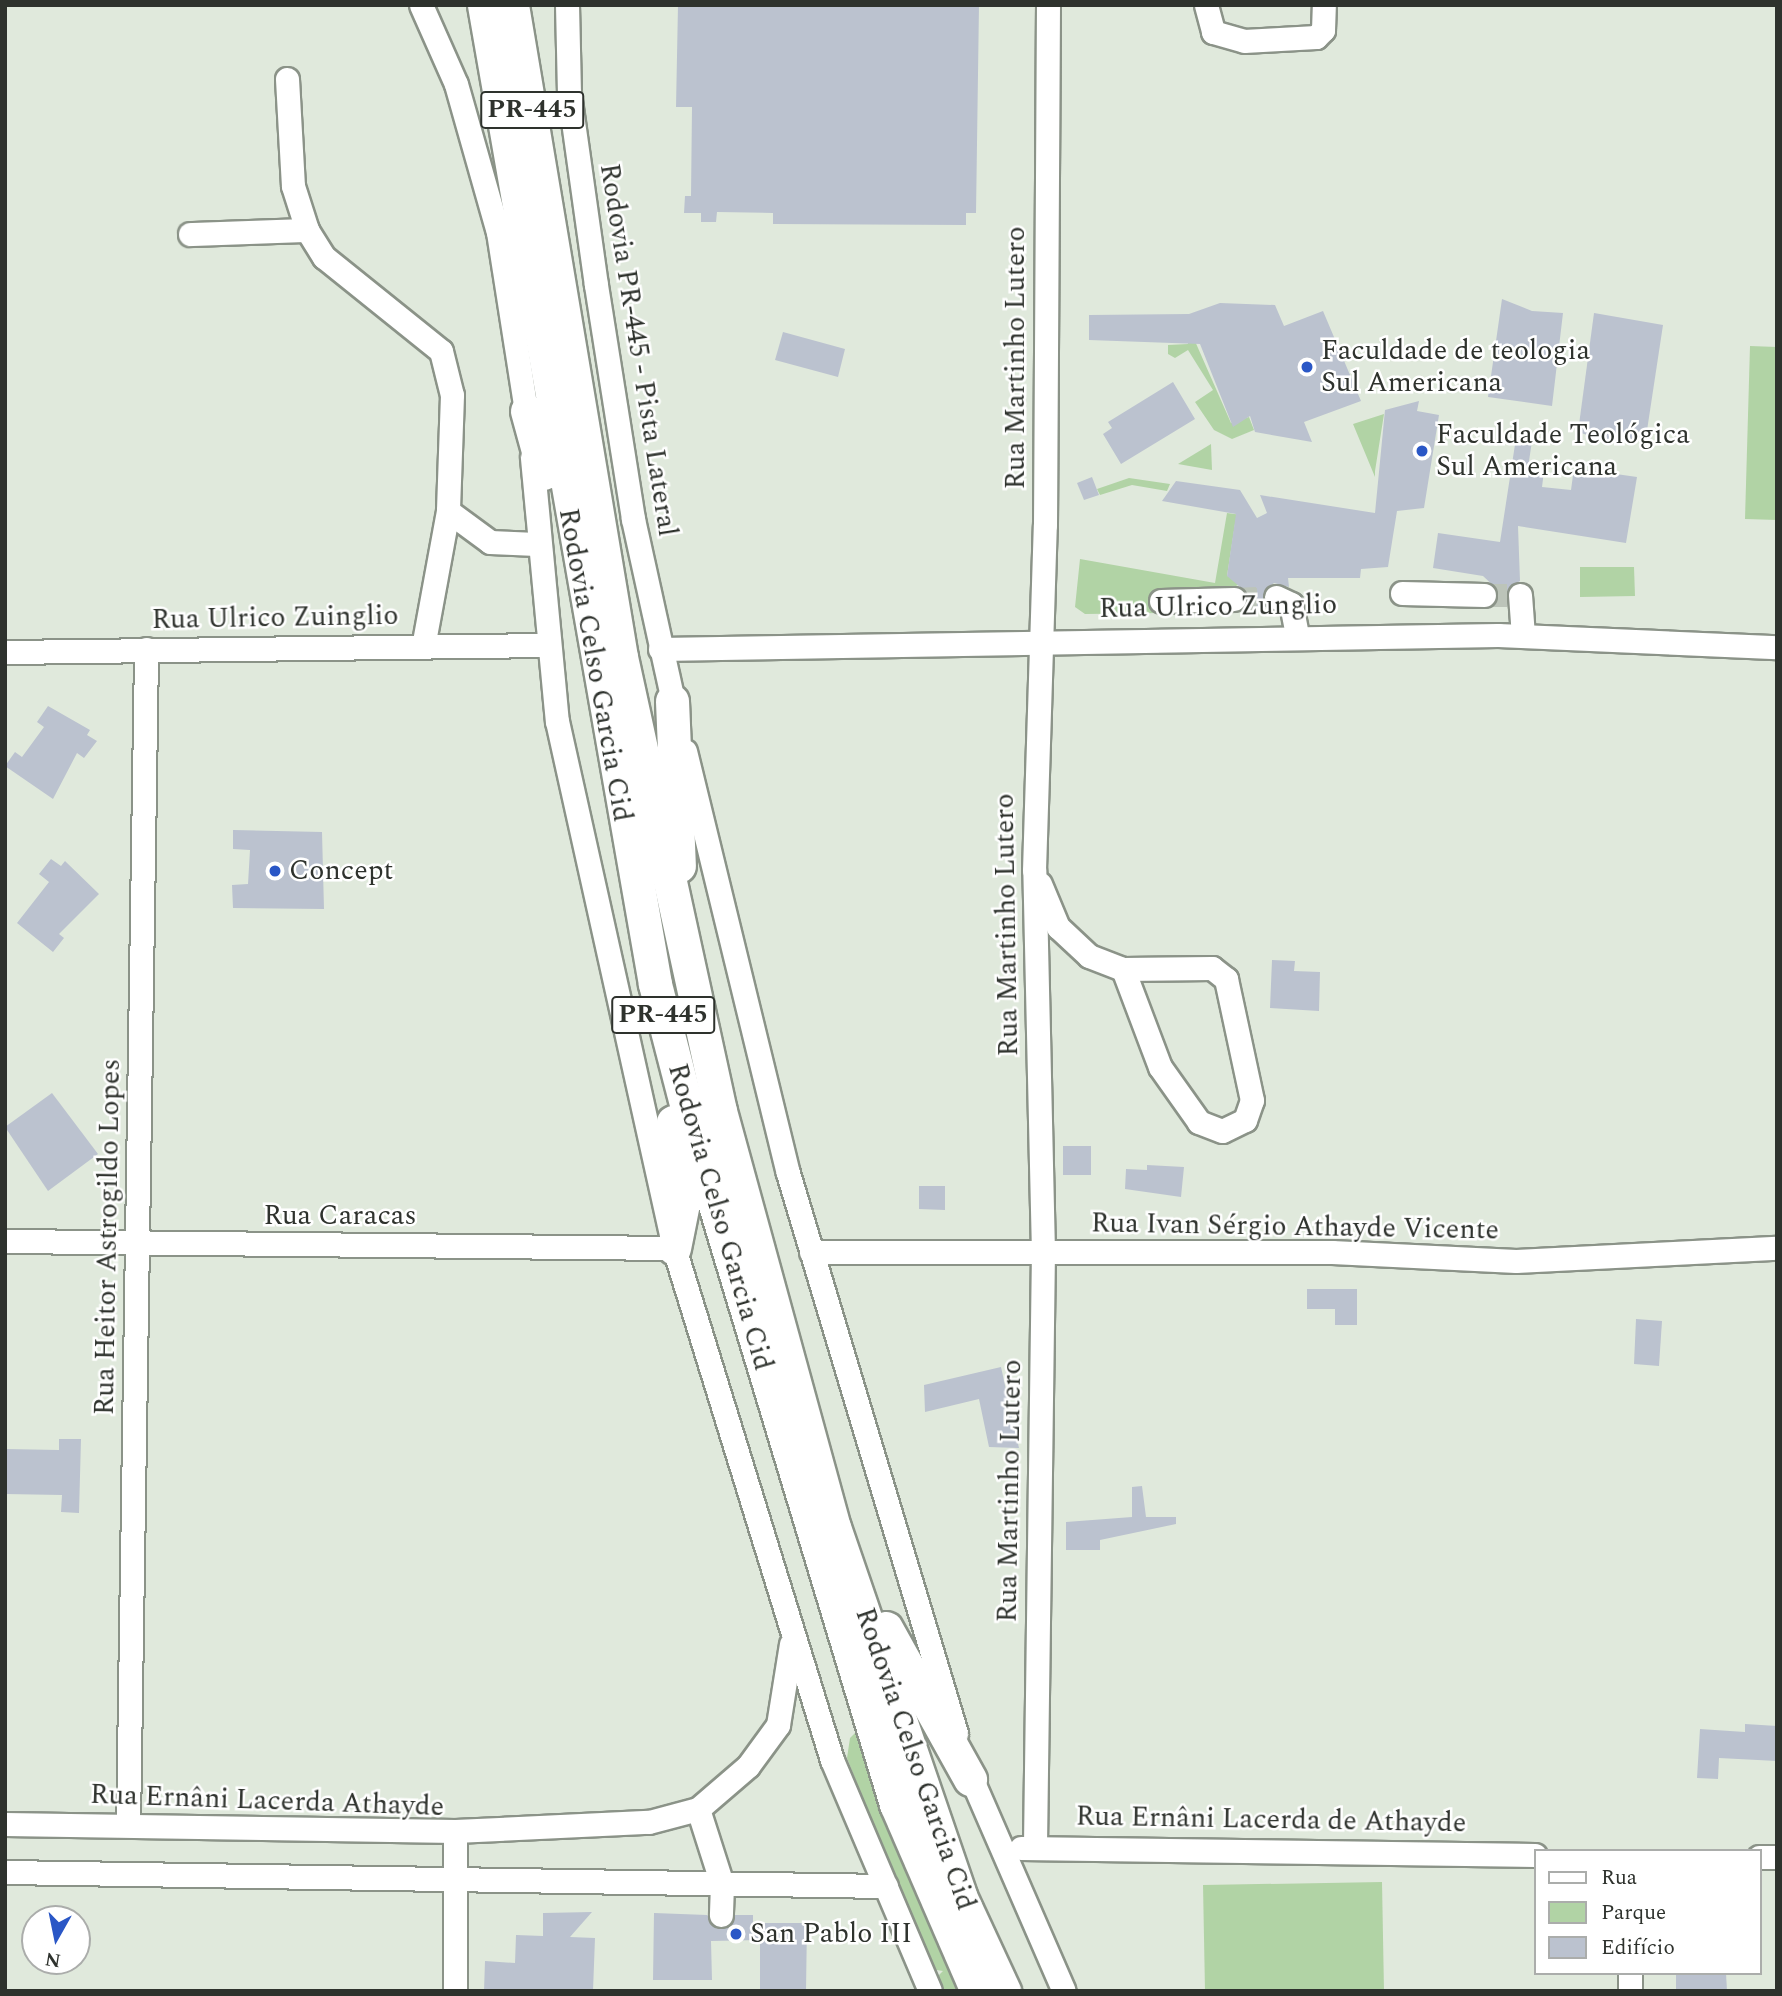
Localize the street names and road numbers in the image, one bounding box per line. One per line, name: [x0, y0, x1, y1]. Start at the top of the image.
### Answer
road number: PR-445: [480, 88, 584, 132]
street label: Rodovia PR-445 - Pista Lateral: [592, 161, 684, 539]
street label: Rua Martinho Lutero: [999, 226, 1033, 490]
street label: Rodovia Celso Garcia Cid: [551, 506, 639, 824]
street label: Rua Ulrico Zunglio: [1099, 588, 1337, 626]
street label: Rua Ulrico Zuinglio: [151, 599, 399, 637]
street label: Rua Martinho Lutero: [988, 793, 1026, 1057]
road number: PR-445: [610, 992, 716, 1038]
street label: Rua Heitor Astrogildo Lopes: [88, 1058, 128, 1416]
street label: Rodovia Celso Garcia Cid: [660, 1060, 780, 1374]
street label: Rua Caracas: [263, 1199, 417, 1233]
street label: Rua Ivan Sérgio Athayde Vicente: [1091, 1207, 1499, 1247]
street label: Rua Martinho Lutero: [991, 1359, 1029, 1623]
street label: Rodovia Celso Garcia Cid: [847, 1603, 983, 1915]
street label: Rua Ernâni Lacerda Athayde: [89, 1778, 445, 1824]
street label: Rua Ernâni Lacerda de Athayde: [1075, 1800, 1467, 1840]

